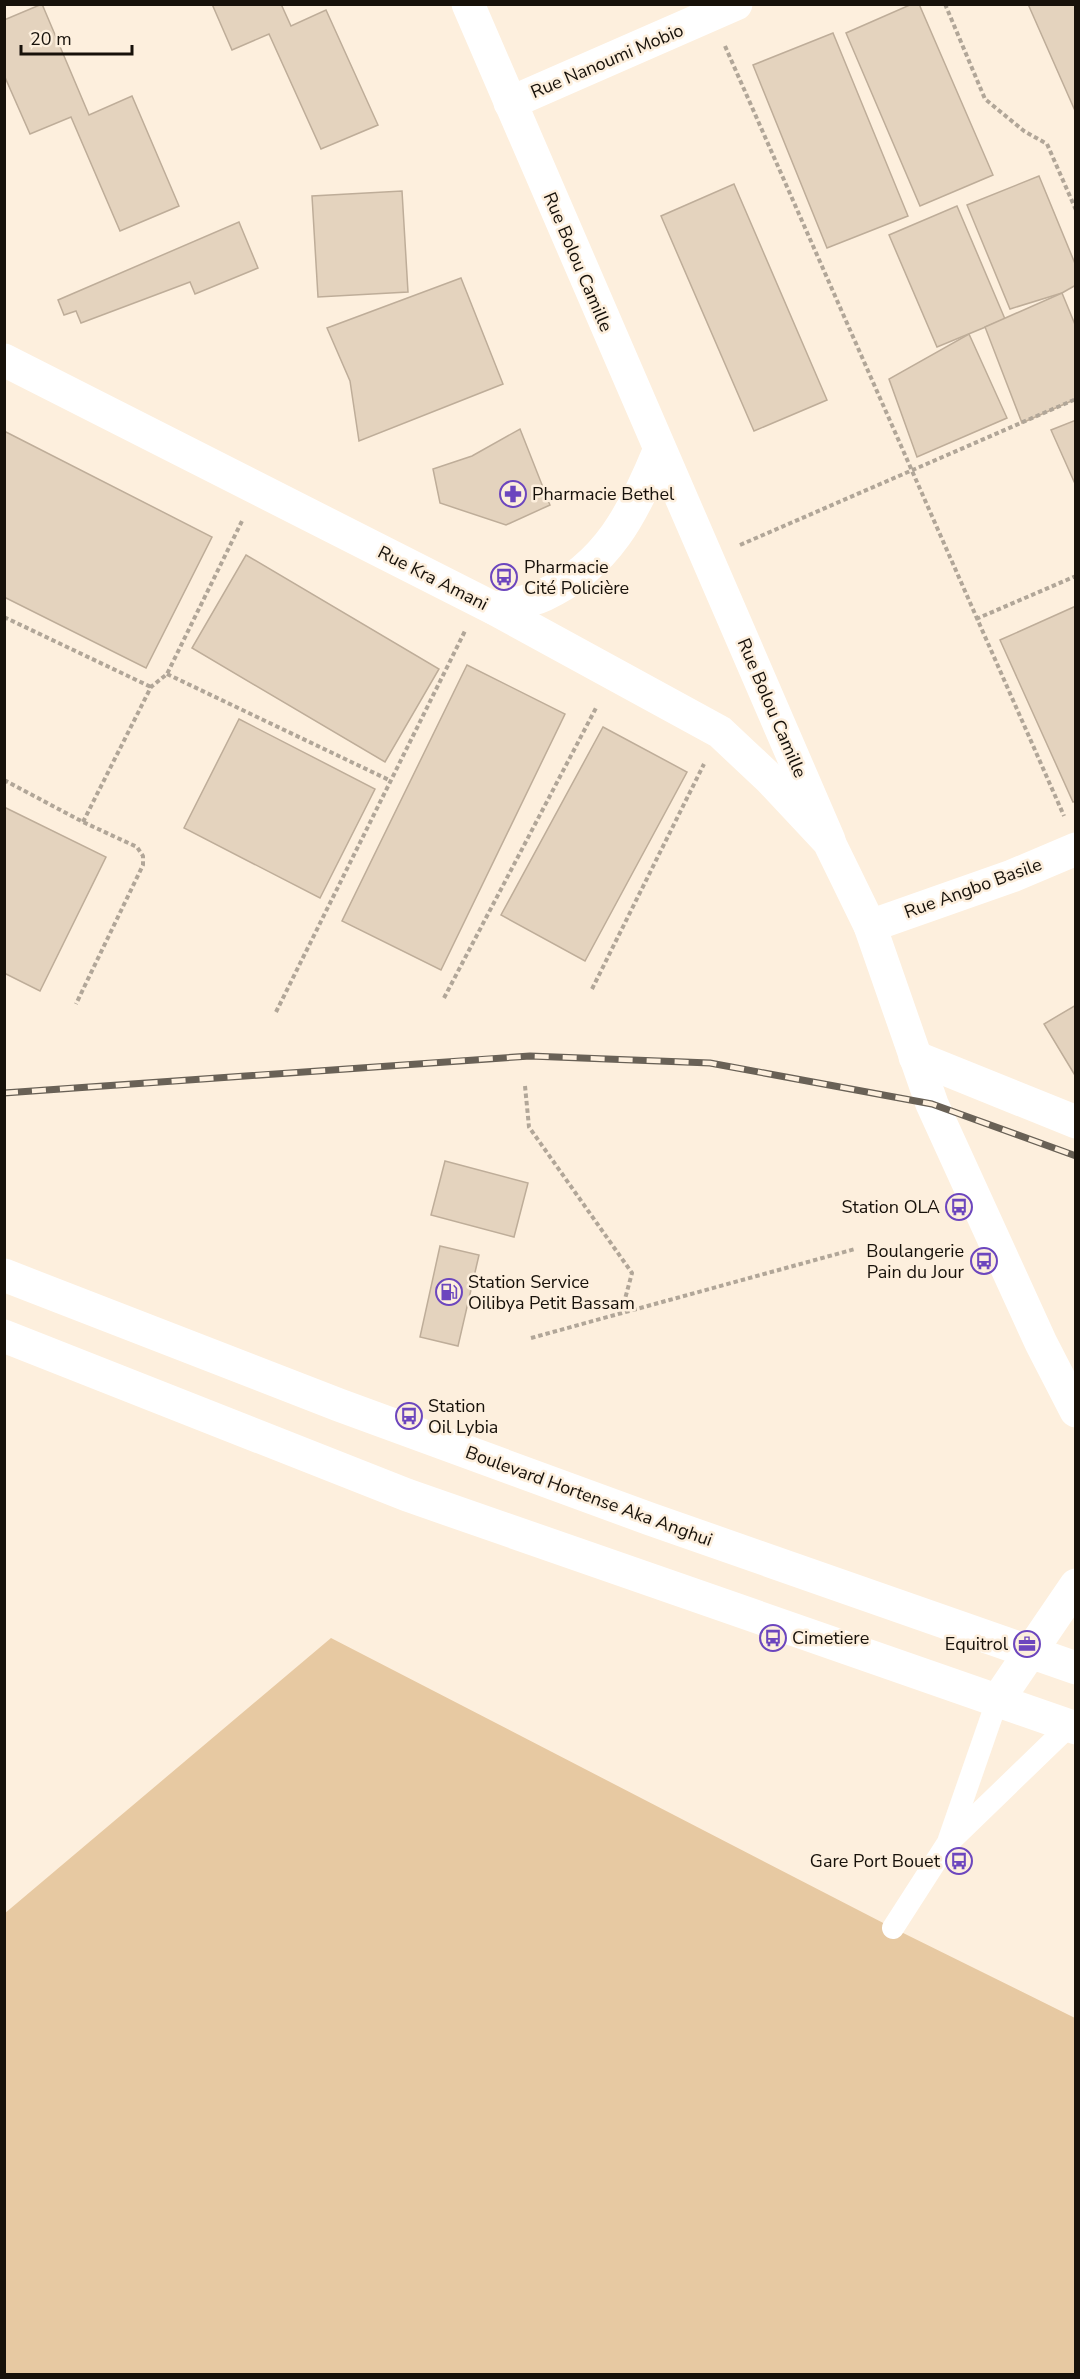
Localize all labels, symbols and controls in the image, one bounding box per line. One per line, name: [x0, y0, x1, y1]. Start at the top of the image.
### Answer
scale bar: [21, 18, 132, 56]
street label: Rue Nanoumi Mobio: [527, 18, 687, 104]
text: 20 m: [30, 27, 72, 51]
street label: Rue Bolou Camille: [538, 188, 618, 336]
pharmacy icon: Pharmacie Bethel: [498, 479, 528, 509]
place label: Pharmacie Bethel: [532, 482, 675, 506]
street label: Rue Kra Amani: [374, 540, 492, 616]
place label: Pharmacie Cité Policière: [524, 555, 629, 600]
bus stop icon: Pharmacie Cité Policière: [489, 562, 519, 592]
street label: Rue Bolou Camille: [732, 634, 812, 782]
street label: Rue Angbo Basile: [901, 852, 1045, 924]
bus stop icon: Station OLA: [944, 1192, 974, 1222]
place label: Station OLA: [841, 1195, 940, 1219]
place label: Boulangerie Pain du Jour: [866, 1239, 965, 1284]
bus stop icon: Boulangerie Pain du Jour: [969, 1246, 999, 1276]
place label: Station Service Oilibya Petit Bassam: [468, 1270, 635, 1315]
fuel station icon: Station Service Oilibya Petit Bassam: [434, 1277, 464, 1307]
place label: Station Oil Lybia: [428, 1394, 498, 1439]
bus stop icon: Station Oil Lybia: [394, 1401, 424, 1431]
street label: Boulevard Hortense Aka Anghui: [462, 1440, 716, 1552]
bus stop icon: Cimetiere: [758, 1623, 788, 1653]
place label: Cimetiere: [792, 1626, 869, 1650]
office icon: Equitrol: [1012, 1629, 1042, 1659]
place label: Equitrol: [945, 1632, 1009, 1656]
bus stop icon: Gare Port Bouet: [944, 1846, 974, 1876]
place label: Gare Port Bouet: [810, 1849, 941, 1873]

